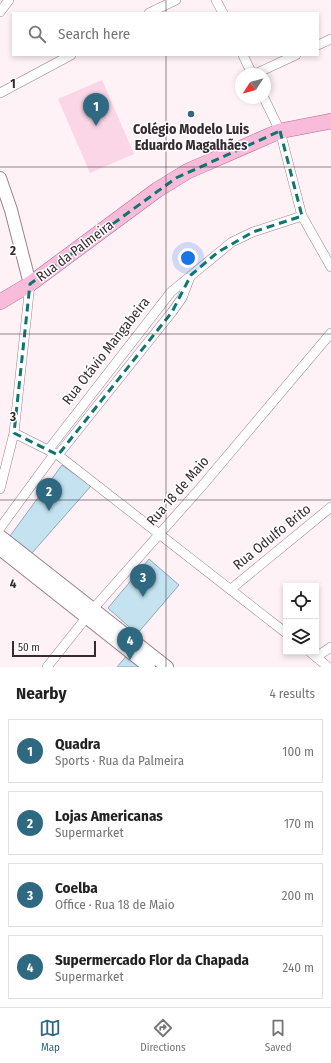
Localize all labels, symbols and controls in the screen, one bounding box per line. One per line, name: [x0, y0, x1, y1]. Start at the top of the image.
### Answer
search box: [12, 12, 319, 56]
icon: search: [26, 23, 48, 45]
text: Search here: [58, 25, 130, 43]
north arrow: [235, 68, 271, 104]
text: 1: [10, 76, 16, 91]
pin: 1: [83, 93, 109, 126]
marker: Colégio Modelo Luis Eduardo Magalhães: [186, 109, 196, 119]
place label: Colégio Modelo Luis Eduardo Magalhães: [133, 121, 249, 154]
street label: Rua da Palmeira: [33, 216, 117, 286]
text: 2: [9, 243, 16, 258]
your location: [178, 248, 198, 268]
street label: Rua Otávio Mangabeira: [59, 294, 153, 408]
text: 3: [9, 409, 16, 424]
street label: Rua 18 de Maio: [143, 453, 213, 529]
pin: 2: [36, 478, 62, 511]
street label: Rua Odulfo Brito: [230, 500, 314, 574]
pin: 3: [130, 564, 156, 597]
text: 4: [10, 576, 17, 591]
map controls: [283, 583, 319, 655]
button: locate: [283, 583, 319, 619]
button: layers: [283, 619, 319, 655]
pin: 4: [117, 627, 143, 660]
scale bar: [12, 639, 96, 658]
text: 50 m: [18, 641, 40, 654]
text: Nearby: [16, 683, 67, 704]
text: 4 results: [269, 686, 315, 701]
text: Quadra: [55, 735, 100, 753]
text: 1: [27, 744, 33, 759]
text: 100 m: [282, 744, 314, 759]
text: Sports · Rua da Palmeira: [55, 753, 184, 768]
text: Lojas Americanas: [55, 807, 163, 825]
text: 2: [27, 816, 33, 831]
text: 170 m: [284, 816, 314, 831]
text: Supermarket: [55, 825, 124, 840]
text: Coelba: [55, 879, 98, 897]
text: 3: [27, 888, 33, 903]
text: 200 m: [282, 888, 314, 903]
text: Office · Rua 18 de Maio: [55, 897, 175, 912]
text: Supermercado Flor da Chapada: [55, 951, 249, 969]
text: 4: [27, 960, 33, 975]
text: 240 m: [282, 960, 314, 975]
text: Supermarket: [55, 969, 124, 984]
tab: Map: [39, 1017, 61, 1054]
tab: Directions: [140, 1017, 186, 1054]
tab: Saved: [265, 1017, 292, 1054]

